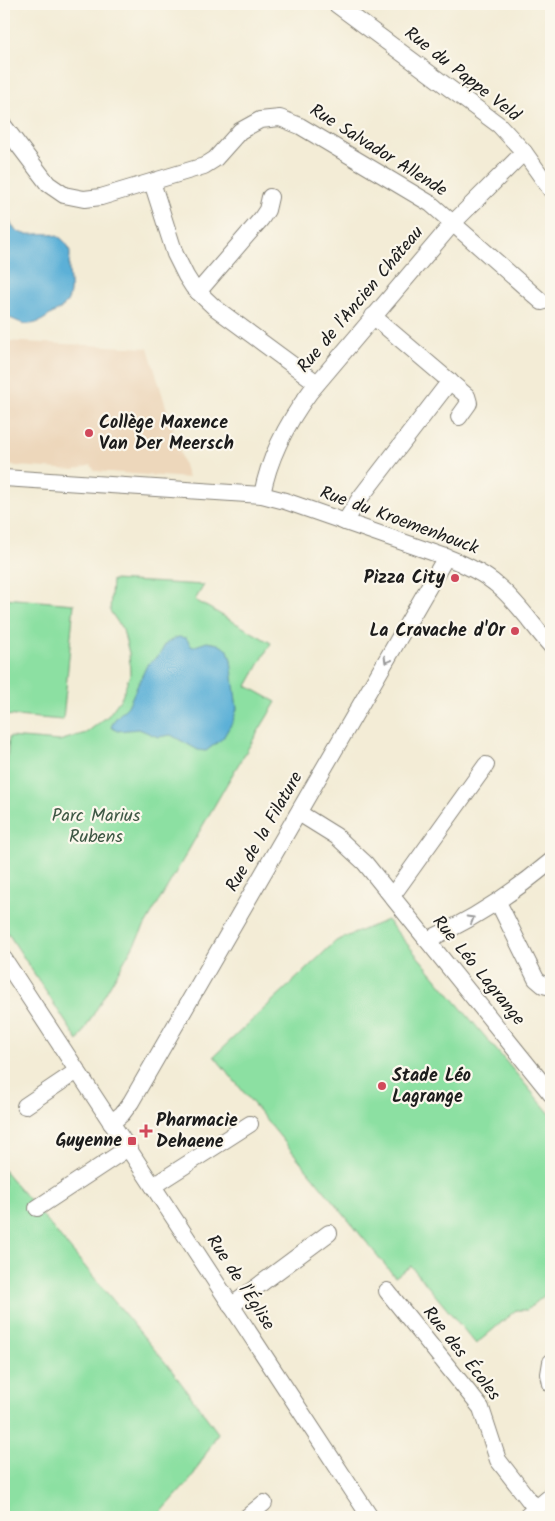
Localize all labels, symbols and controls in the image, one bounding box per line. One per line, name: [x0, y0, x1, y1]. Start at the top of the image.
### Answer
street label: Rue du Pappe Veld: [397, 20, 527, 131]
street label: Rue Salvador Allende: [303, 97, 453, 205]
street label: Rue de l'Ancien Château: [291, 220, 432, 380]
place label: Collège Maxence Van Der Meersch: [99, 409, 234, 459]
marker: Collège Maxence Van Der Meersch: [83, 427, 95, 439]
street label: Rue du Kroemenhouck: [316, 479, 483, 563]
place label: Pizza City: [364, 564, 446, 593]
marker: Pizza City: [449, 572, 461, 584]
place label: La Cravache d'Or: [370, 617, 506, 646]
marker: La Cravache d'Or: [509, 625, 521, 637]
one-way arrow: [384, 654, 394, 663]
street label: Rue de la Filature: [219, 766, 311, 898]
park label: Parc Marius Rubens: [52, 802, 141, 852]
street label: Rue Léo Lagrange: [424, 909, 532, 1033]
one-way arrow: [466, 915, 475, 925]
place label: Stade Léo Lagrange: [392, 1062, 471, 1112]
marker: Stade Léo Lagrange: [376, 1080, 388, 1092]
place label: Pharmacie Dehaene: [156, 1107, 238, 1157]
marker: Pharmacie Dehaene: [140, 1125, 152, 1137]
place label: Guyenne: [56, 1127, 122, 1156]
marker: Guyenne: [126, 1135, 138, 1147]
street label: Rue de l'Église: [198, 1229, 282, 1337]
street label: Rue des Écoles: [415, 1300, 508, 1408]

